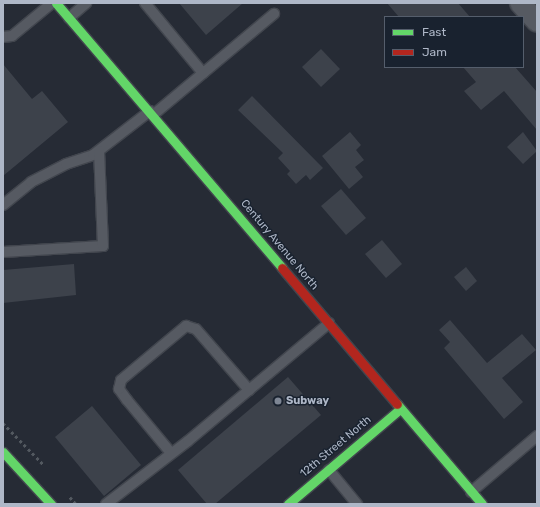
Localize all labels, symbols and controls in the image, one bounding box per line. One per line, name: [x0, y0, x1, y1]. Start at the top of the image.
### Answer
legend: [384, 16, 524, 68]
text: Fast: [422, 25, 446, 39]
text: Jam: [422, 45, 447, 59]
street label: Century Avenue North: [237, 197, 321, 293]
place label: Subway: [286, 394, 329, 408]
marker: Subway: [273, 396, 283, 406]
street label: 12th Street North: [298, 414, 374, 480]

